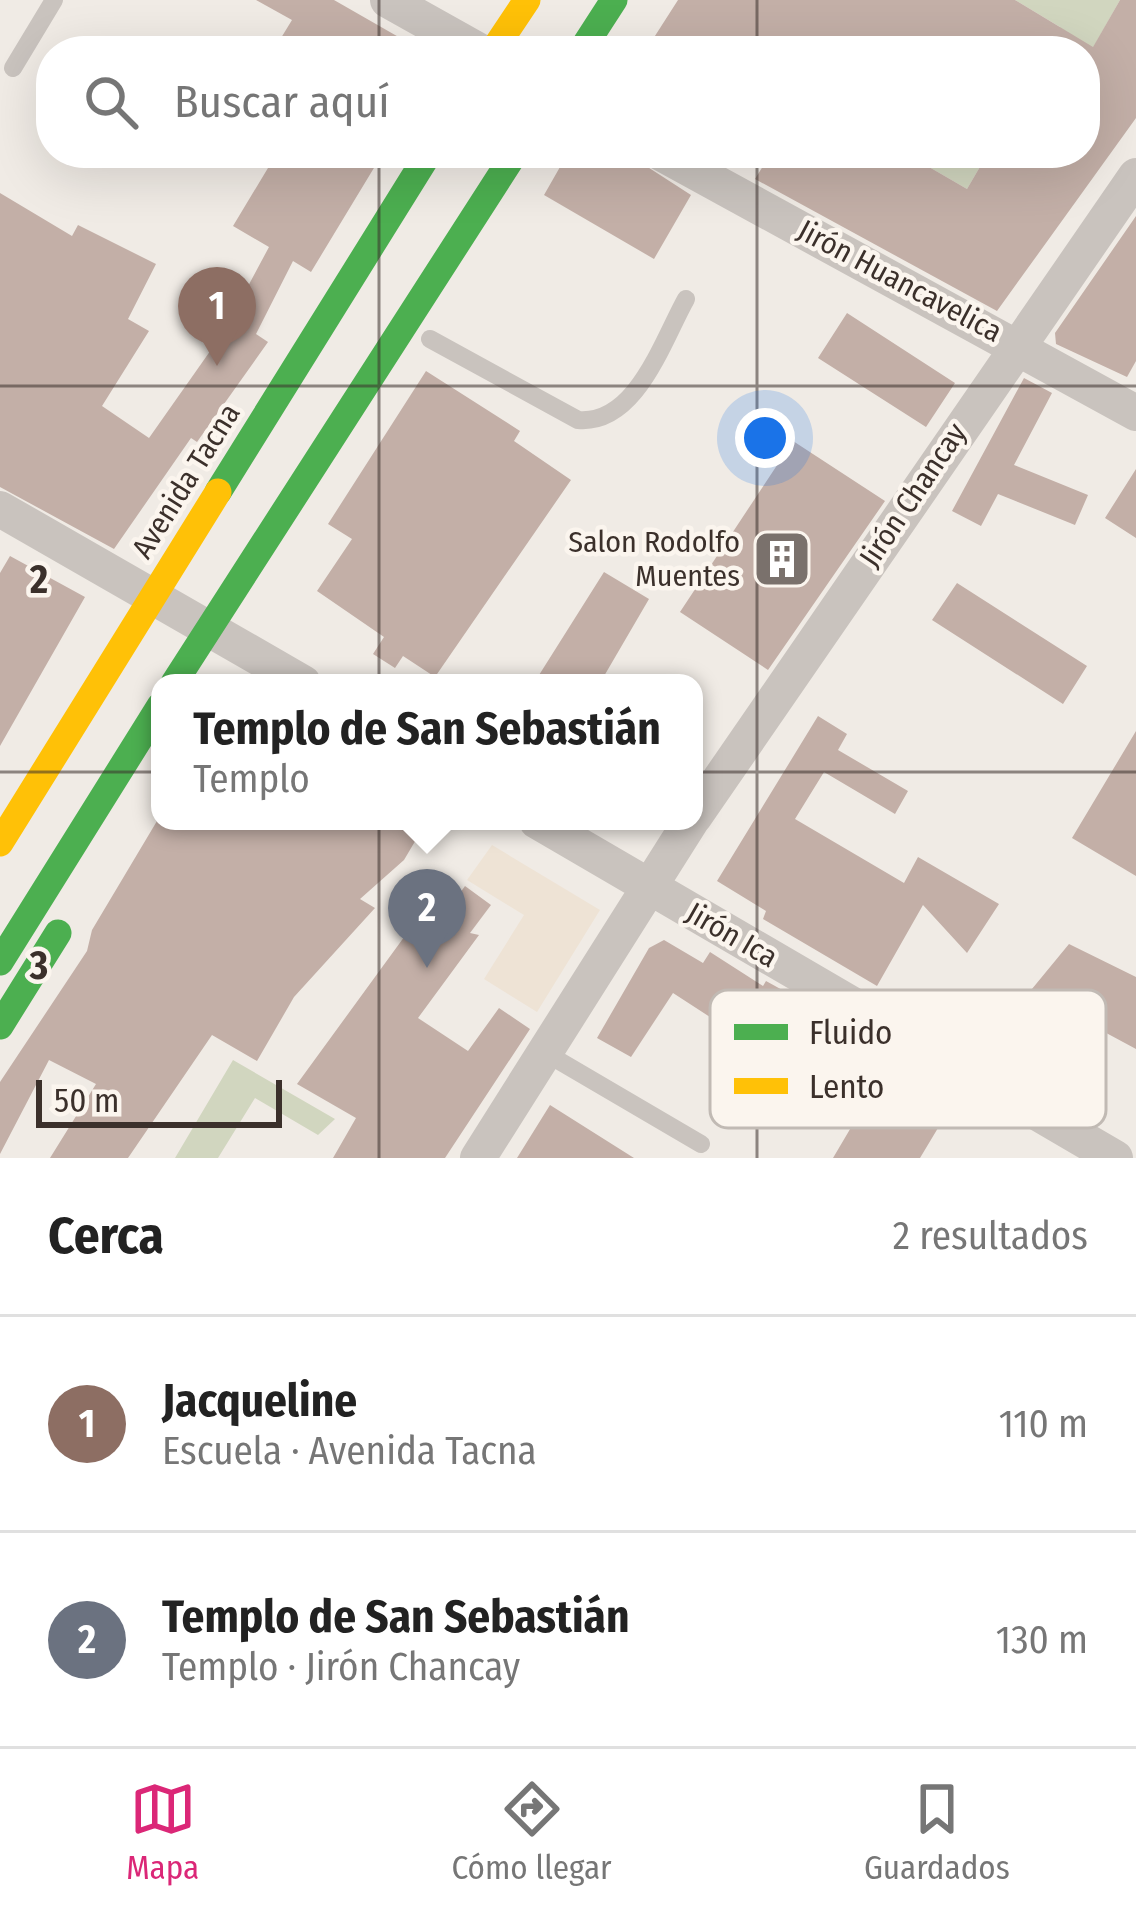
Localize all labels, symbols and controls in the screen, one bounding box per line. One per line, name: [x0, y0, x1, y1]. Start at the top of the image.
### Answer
search box: [36, 36, 1100, 168]
icon: search: [78, 69, 144, 135]
text: Buscar aquí: [174, 75, 390, 129]
street label: Jirón Huancavelica: [792, 212, 1008, 350]
pin: 1: [178, 267, 256, 366]
street label: Avenida Tacna: [124, 397, 248, 565]
your location: [735, 408, 795, 468]
street label: Jirón Chancay: [852, 416, 975, 574]
place label: Salon Rodolfo Muentes: [568, 524, 740, 594]
building icon: Salon Rodolfo Muentes: [751, 528, 813, 590]
text: 2: [29, 557, 48, 603]
popup: [151, 674, 703, 830]
text: Templo de San Sebastián: [193, 702, 661, 756]
text: Templo: [193, 756, 310, 802]
pin: 2: [388, 869, 466, 968]
street label: Jirón Ica: [680, 895, 784, 975]
text: 3: [29, 943, 48, 989]
legend: [710, 990, 1106, 1128]
text: Fluido: [809, 1013, 892, 1053]
text: Lento: [809, 1067, 884, 1107]
scale bar: [36, 1074, 282, 1127]
text: 50 m: [54, 1081, 119, 1121]
text: Cerca: [48, 1205, 164, 1267]
text: 2 resultados: [893, 1213, 1088, 1259]
text: Jacqueline: [162, 1374, 357, 1428]
text: 1: [79, 1401, 95, 1447]
text: 110 m: [999, 1401, 1088, 1447]
text: Escuela · Avenida Tacna: [162, 1428, 537, 1474]
text: Templo de San Sebastián: [162, 1590, 630, 1644]
text: 2: [78, 1617, 96, 1663]
text: 130 m: [996, 1617, 1088, 1663]
text: Templo · Jirón Chancay: [162, 1644, 520, 1690]
tab: Mapa: [126, 1776, 199, 1888]
tab: Cómo llegar: [452, 1776, 612, 1888]
tab: Guardados: [864, 1776, 1010, 1888]

